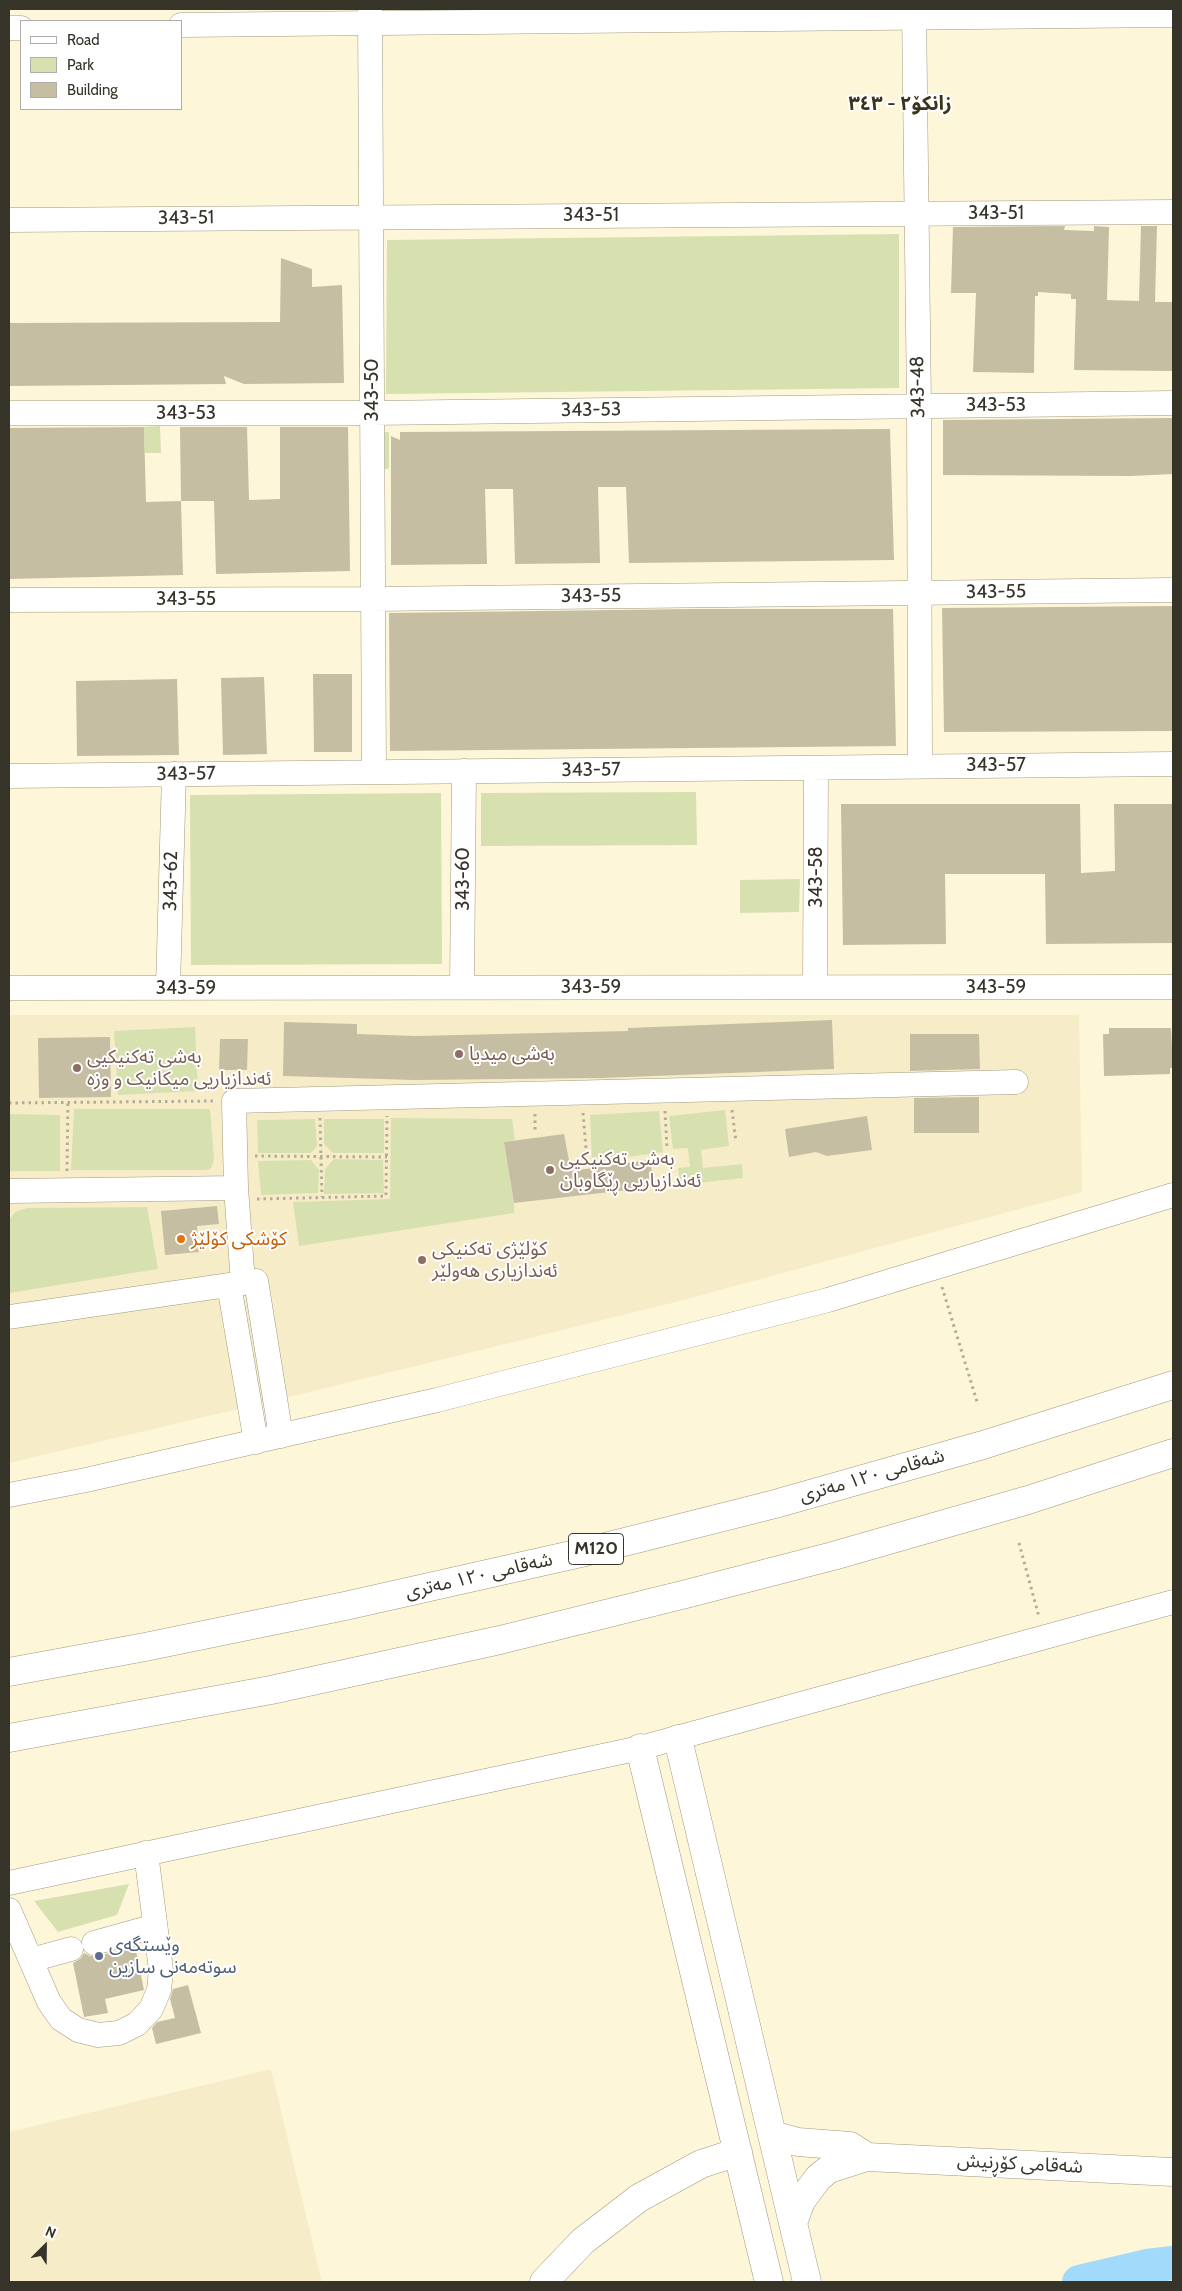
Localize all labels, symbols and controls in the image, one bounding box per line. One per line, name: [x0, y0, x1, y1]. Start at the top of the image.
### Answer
legend: [20, 20, 182, 110]
text: Road: [67, 31, 100, 49]
text: Park: [67, 56, 94, 74]
text: Building: [67, 81, 118, 99]
district label: زانکۆ٢ - ٣٤٣: [848, 92, 952, 116]
street label: 343-51: [968, 202, 1024, 224]
street label: 343-51: [563, 204, 619, 226]
street label: 343-51: [158, 206, 214, 230]
street label: 343-48: [906, 356, 930, 418]
street label: 343-50: [361, 358, 383, 422]
street label: 343-53: [966, 394, 1026, 416]
street label: 343-53: [561, 398, 621, 422]
street label: 343-53: [156, 402, 216, 424]
street label: 343-55: [966, 580, 1026, 604]
street label: 343-55: [561, 584, 621, 608]
street label: 343-55: [156, 588, 216, 610]
street label: 343-57: [966, 754, 1026, 776]
street label: 343-57: [561, 758, 621, 782]
street label: 343-57: [156, 762, 216, 786]
street label: 343-58: [805, 846, 827, 908]
street label: 343-60: [452, 847, 474, 911]
street label: 343-62: [159, 851, 183, 911]
street label: 343-59: [561, 976, 621, 998]
street label: 343-59: [966, 976, 1026, 998]
street label: 343-59: [156, 977, 216, 999]
place label: بەشی میدیا: [469, 1043, 555, 1065]
place label: بەشی تەکنیکیی ئەندازیاریی میکانیک و وزە: [87, 1046, 271, 1090]
marker: بەشی میدیا: [453, 1048, 465, 1060]
marker: بەشی تەکنیکیی ئەندازیاریی میکانیک و وزە: [71, 1062, 83, 1074]
place label: بەشی تەکنیکیی ئەندازیاریی ڕێگاوبان: [560, 1148, 701, 1192]
marker: بەشی تەکنیکیی ئەندازیاریی ڕێگاوبان: [544, 1164, 556, 1176]
place label: کۆشکی کۆلێژ: [191, 1228, 287, 1250]
marker: کۆشکی کۆلێژ: [175, 1233, 187, 1245]
place label: کۆلێژی تەکنیکی ئەندازیاری هەولێر: [432, 1238, 558, 1282]
marker: کۆلێژی تەکنیکی ئەندازیاری هەولێر: [416, 1254, 428, 1266]
street label: شەقامی ١٢٠ مەتری: [797, 1444, 947, 1508]
road number: M120: [568, 1534, 624, 1565]
street label: شەقامی ١٢٠ مەتری: [403, 1548, 555, 1604]
place label: وێستگەی سوتەمەنی سازین: [109, 1934, 237, 1978]
marker: وێستگەی سوتەمەنی سازین: [93, 1950, 105, 1962]
street label: شەقامی کۆڕنیش: [957, 2149, 1083, 2179]
north arrow: [20, 2221, 70, 2271]
text: N: [43, 2222, 59, 2242]

